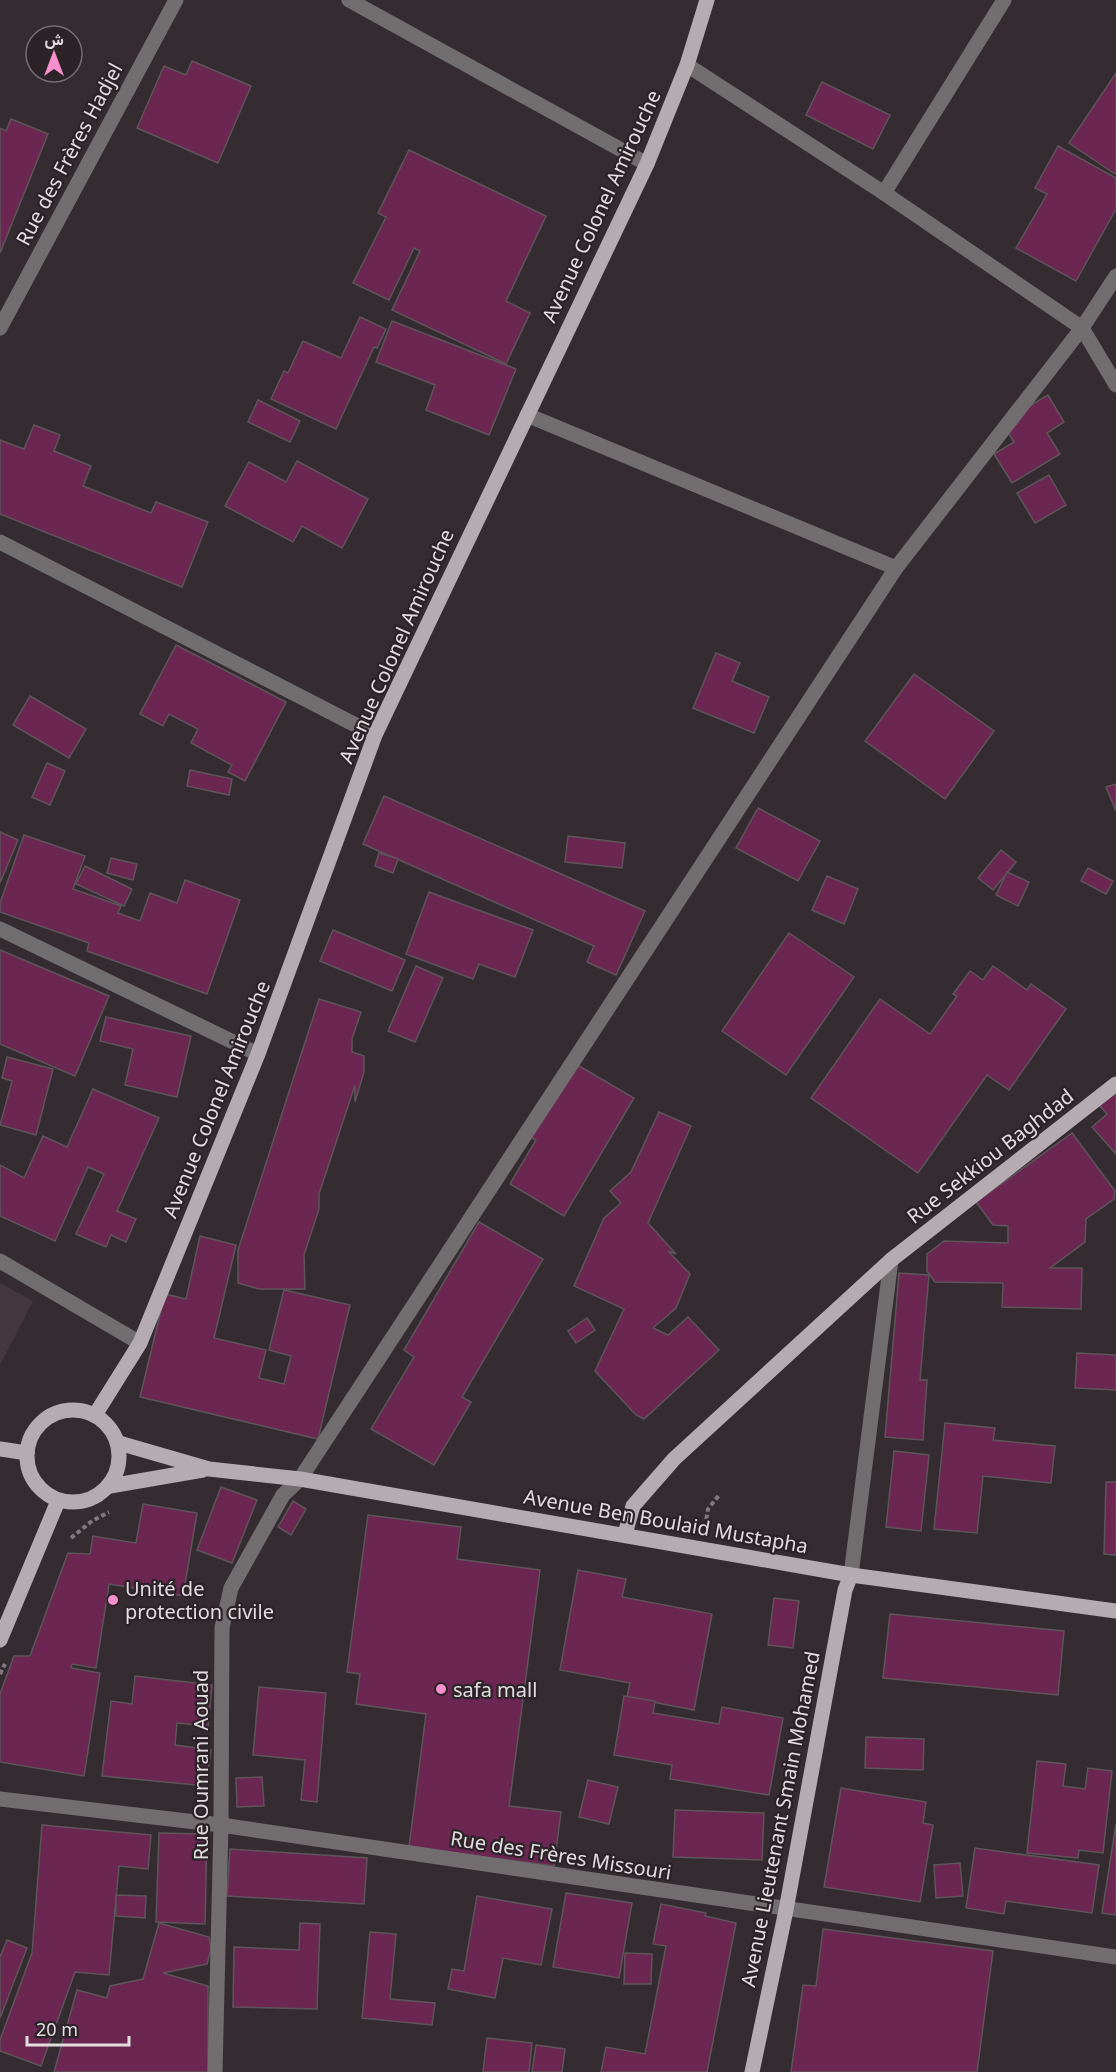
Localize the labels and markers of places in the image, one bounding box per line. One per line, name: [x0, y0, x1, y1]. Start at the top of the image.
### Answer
place label: Unité de protection civile: [125, 1575, 274, 1625]
marker: Unité de protection civile: [106, 1593, 120, 1607]
place label: safa mall: [453, 1676, 537, 1703]
marker: safa mall: [434, 1682, 448, 1696]

